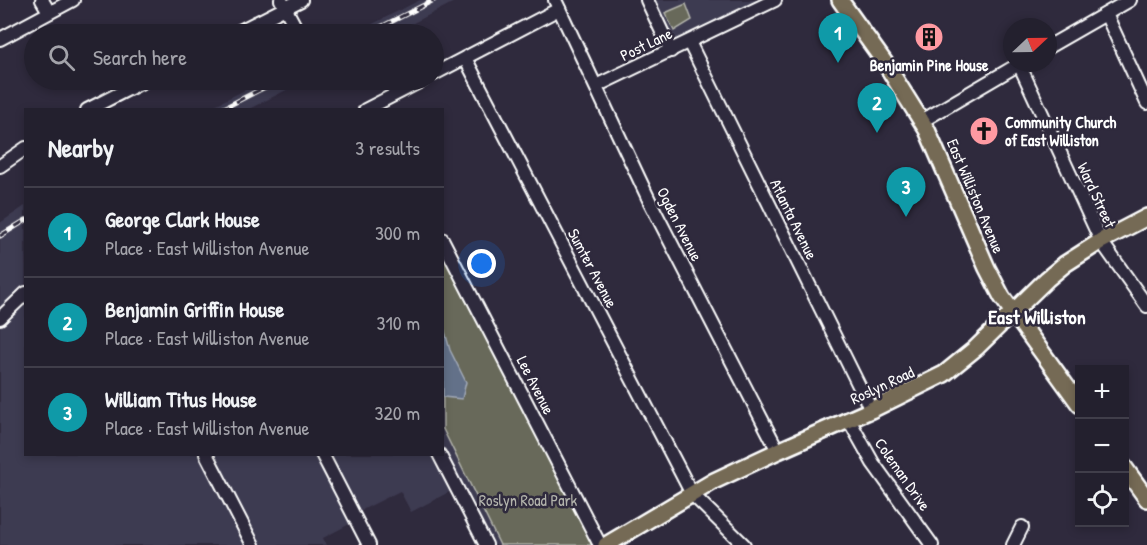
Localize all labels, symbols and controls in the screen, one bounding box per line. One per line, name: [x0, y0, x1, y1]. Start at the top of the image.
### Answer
pin: 1: [818, 14, 858, 63]
north arrow: [1003, 18, 1057, 72]
building icon: Benjamin Pine House: [913, 21, 945, 53]
street label: Post Lane: [616, 22, 676, 66]
search box: [24, 24, 444, 90]
icon: search: [45, 41, 78, 74]
text: Search here: [93, 42, 187, 72]
place label: Benjamin Pine House: [870, 54, 989, 76]
pin: 2: [858, 84, 896, 133]
place label: Community Church of East Williston: [1005, 111, 1116, 151]
church icon: Community Church of East Williston: [968, 115, 1000, 147]
text: Nearby: [48, 130, 114, 165]
text: 3 results: [355, 134, 420, 161]
street label: East Williston Avenue: [942, 135, 1010, 257]
street label: Ward Street: [1072, 159, 1122, 232]
pin: 3: [886, 168, 926, 217]
street label: Atlanta Avenue: [765, 175, 823, 264]
street label: Ogden Avenue: [652, 183, 708, 265]
text: George Clark House: [105, 204, 260, 234]
text: 1: [64, 219, 71, 246]
text: 300 m: [375, 219, 420, 246]
street label: Sumter Avenue: [563, 224, 623, 312]
text: Place · East Williston Avenue: [105, 234, 309, 261]
your location: [467, 249, 496, 278]
text: Benjamin Griffin House: [105, 294, 284, 324]
district label: East Williston: [988, 303, 1086, 330]
text: 2: [63, 309, 72, 336]
text: 310 m: [377, 309, 420, 336]
text: Place · East Williston Avenue: [105, 324, 309, 351]
street label: Lee Avenue: [512, 352, 560, 419]
street label: Roslyn Road: [847, 361, 917, 409]
map controls: [1075, 365, 1129, 527]
button: +: [1075, 365, 1129, 419]
text: William Titus House: [105, 384, 257, 414]
text: 3: [63, 399, 72, 426]
text: 320 m: [375, 399, 420, 426]
text: Place · East Williston Avenue: [105, 414, 309, 441]
button: −: [1075, 419, 1129, 473]
street label: Coleman Drive: [870, 433, 936, 515]
button: locate: [1075, 473, 1129, 527]
park label: Roslyn Road Park: [479, 489, 578, 511]

